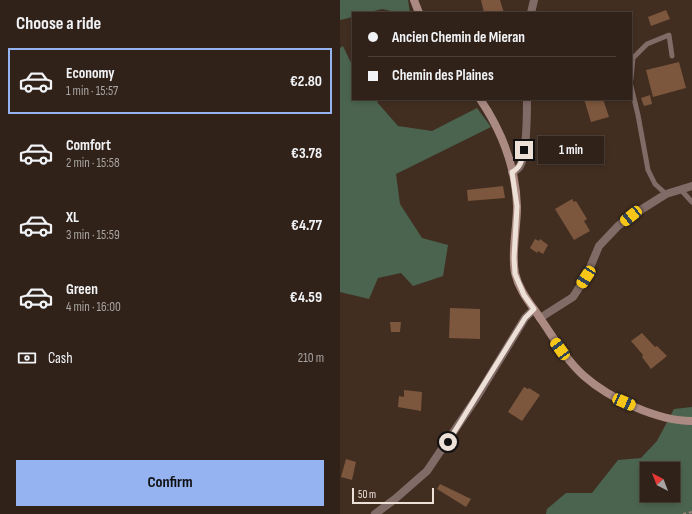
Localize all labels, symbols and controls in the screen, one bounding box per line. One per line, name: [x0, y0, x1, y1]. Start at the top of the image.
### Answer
text: Choose a ride: [16, 13, 101, 34]
text: Ancien Chemin de Mieran: [392, 28, 525, 47]
icon: car: [18, 63, 54, 99]
text: Economy: [66, 64, 115, 83]
text: Chemin des Plaines: [392, 66, 494, 85]
text: €2.80: [290, 72, 322, 91]
text: 1 min · 15:57: [66, 83, 118, 99]
icon: car: [18, 135, 54, 171]
text: Comfort: [66, 136, 111, 155]
callout: 1 min: [538, 136, 604, 164]
route end: [515, 141, 533, 159]
text: 1 min: [559, 142, 583, 158]
text: €3.78: [291, 144, 322, 163]
text: 2 min · 15:58: [66, 155, 120, 171]
car: [618, 204, 644, 228]
icon: car: [18, 207, 54, 243]
text: XL: [66, 208, 79, 227]
text: €4.77: [291, 216, 322, 235]
text: 3 min · 15:59: [66, 227, 120, 243]
car: [574, 264, 598, 290]
icon: car: [18, 279, 54, 315]
text: Green: [66, 280, 98, 299]
text: €4.59: [290, 288, 322, 307]
text: 4 min · 16:00: [66, 299, 121, 315]
car: [548, 336, 572, 362]
icon: cash: [16, 347, 38, 369]
text: Cash: [48, 349, 73, 368]
text: 210 m: [298, 350, 324, 366]
car: [611, 392, 637, 412]
route start: [439, 433, 457, 451]
button: Confirm: [16, 460, 324, 506]
north arrow: [640, 462, 680, 502]
map controls: [640, 462, 680, 502]
scale bar: [352, 486, 434, 505]
text: 50 m: [358, 488, 376, 501]

